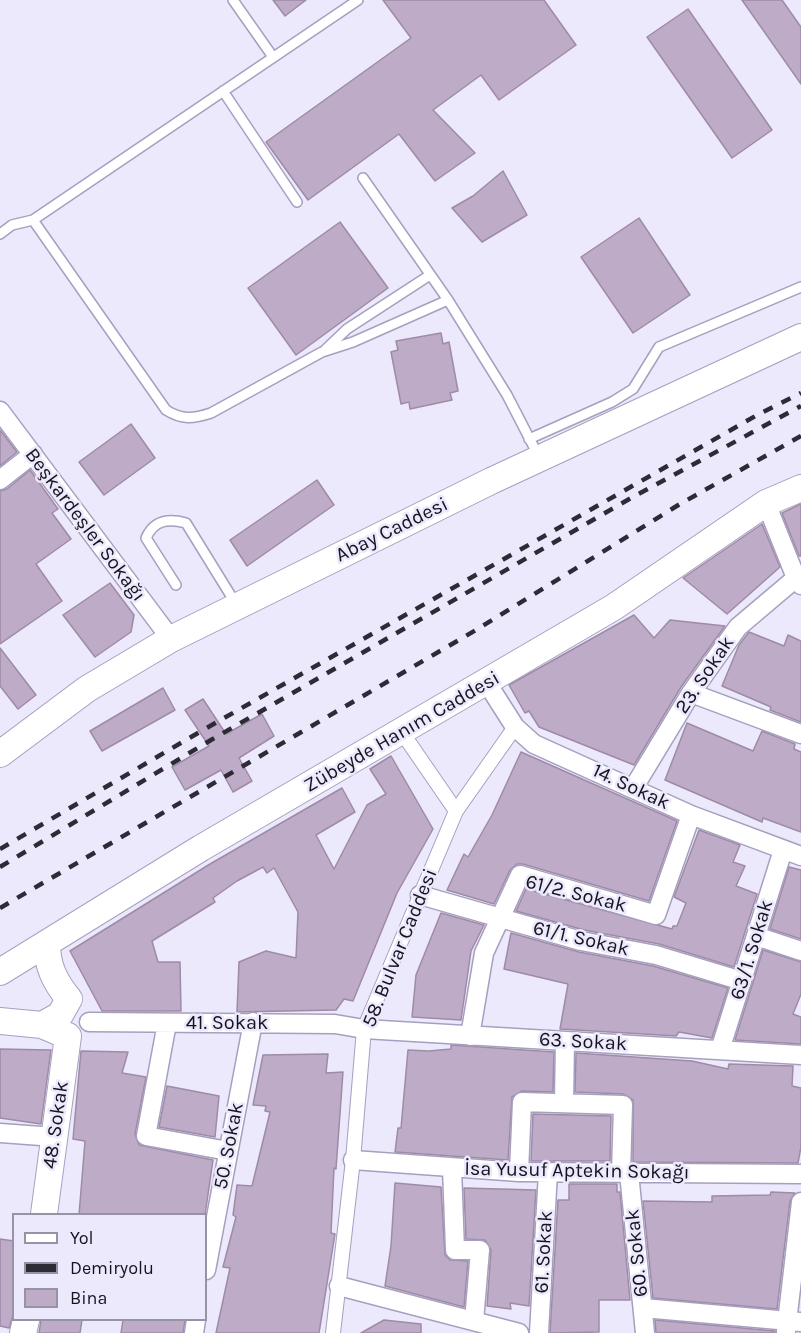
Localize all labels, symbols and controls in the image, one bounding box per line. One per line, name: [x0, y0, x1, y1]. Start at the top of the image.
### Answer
street label: Beşkardeşler Sokağı: [20, 444, 150, 606]
street label: Abay Caddesi: [332, 492, 452, 568]
street label: 23. Sokak: [670, 632, 740, 718]
street label: Zübeyde Hanım Caddesi: [300, 666, 504, 798]
street label: 14. Sokak: [588, 759, 674, 815]
street label: 58. Bulvar Caddesi: [357, 865, 443, 1031]
street label: 61/2. Sokak: [523, 870, 629, 918]
street label: 63/1. Sokak: [725, 897, 779, 1003]
street label: 61/1. Sokak: [530, 916, 632, 962]
street label: 41. Sokak: [186, 1011, 268, 1035]
street label: 63. Sokak: [538, 1028, 628, 1056]
street label: 48. Sokak: [38, 1080, 74, 1170]
street label: 50. Sokak: [209, 1100, 249, 1192]
street label: İsa Yusuf Aptekin Sokağı: [464, 1157, 690, 1185]
street label: 60. Sokak: [620, 1208, 654, 1298]
street label: 61. Sokak: [530, 1210, 558, 1294]
legend: [12, 1213, 207, 1321]
text: Yol: [70, 1227, 94, 1249]
text: Demiryolu: [70, 1257, 154, 1279]
text: Bina: [70, 1287, 107, 1309]

